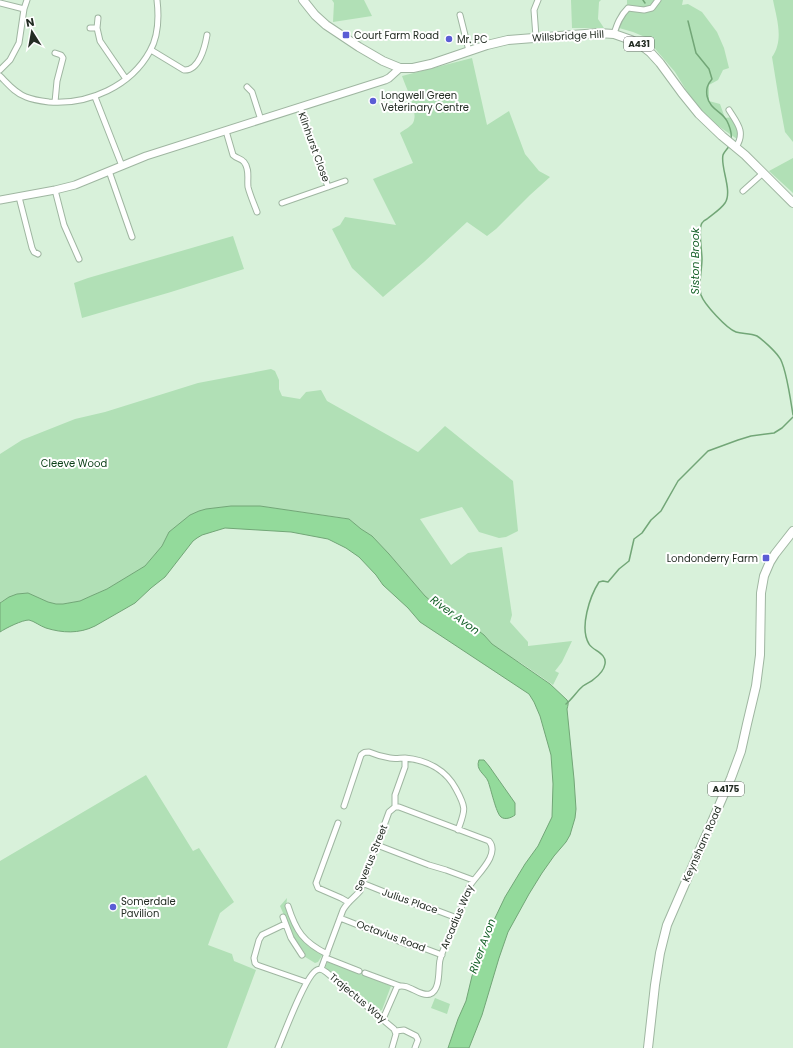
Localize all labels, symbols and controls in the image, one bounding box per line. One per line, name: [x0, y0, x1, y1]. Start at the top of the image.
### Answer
north arrow: [12, 12, 52, 52]
text: N: [25, 14, 36, 31]
street label: Willsbridge Hill: [532, 27, 604, 45]
place label: Court Farm Road: [354, 28, 439, 43]
marker: Court Farm Road: [341, 30, 351, 40]
place label: Mr. PC: [457, 32, 488, 47]
marker: Mr. PC: [444, 34, 454, 44]
road number: A431: [624, 37, 654, 51]
place label: Longwell Green Veterinary Centre: [381, 88, 469, 115]
marker: Longwell Green Veterinary Centre: [368, 96, 378, 106]
street label: Kilnhurst Close: [294, 110, 334, 184]
water label: Siston Brook: [687, 226, 703, 294]
park label: Cleeve Wood: [41, 456, 107, 471]
place label: Londonderry Farm: [667, 551, 758, 566]
marker: Londonderry Farm: [761, 553, 771, 563]
water label: River Avon: [427, 592, 483, 638]
road number: A4175: [708, 782, 744, 796]
street label: Keynsham Road: [679, 804, 725, 884]
street label: Severus Street: [351, 822, 391, 894]
street label: Arcadius Way: [437, 882, 478, 952]
street label: Julius Place: [380, 884, 440, 918]
place label: Somerdale Pavilion: [121, 894, 176, 921]
marker: Somerdale Pavilion: [108, 902, 118, 912]
water label: River Avon: [465, 916, 499, 976]
street label: Octavius Road: [354, 917, 428, 955]
street label: Trajectus Way: [326, 970, 390, 1027]

